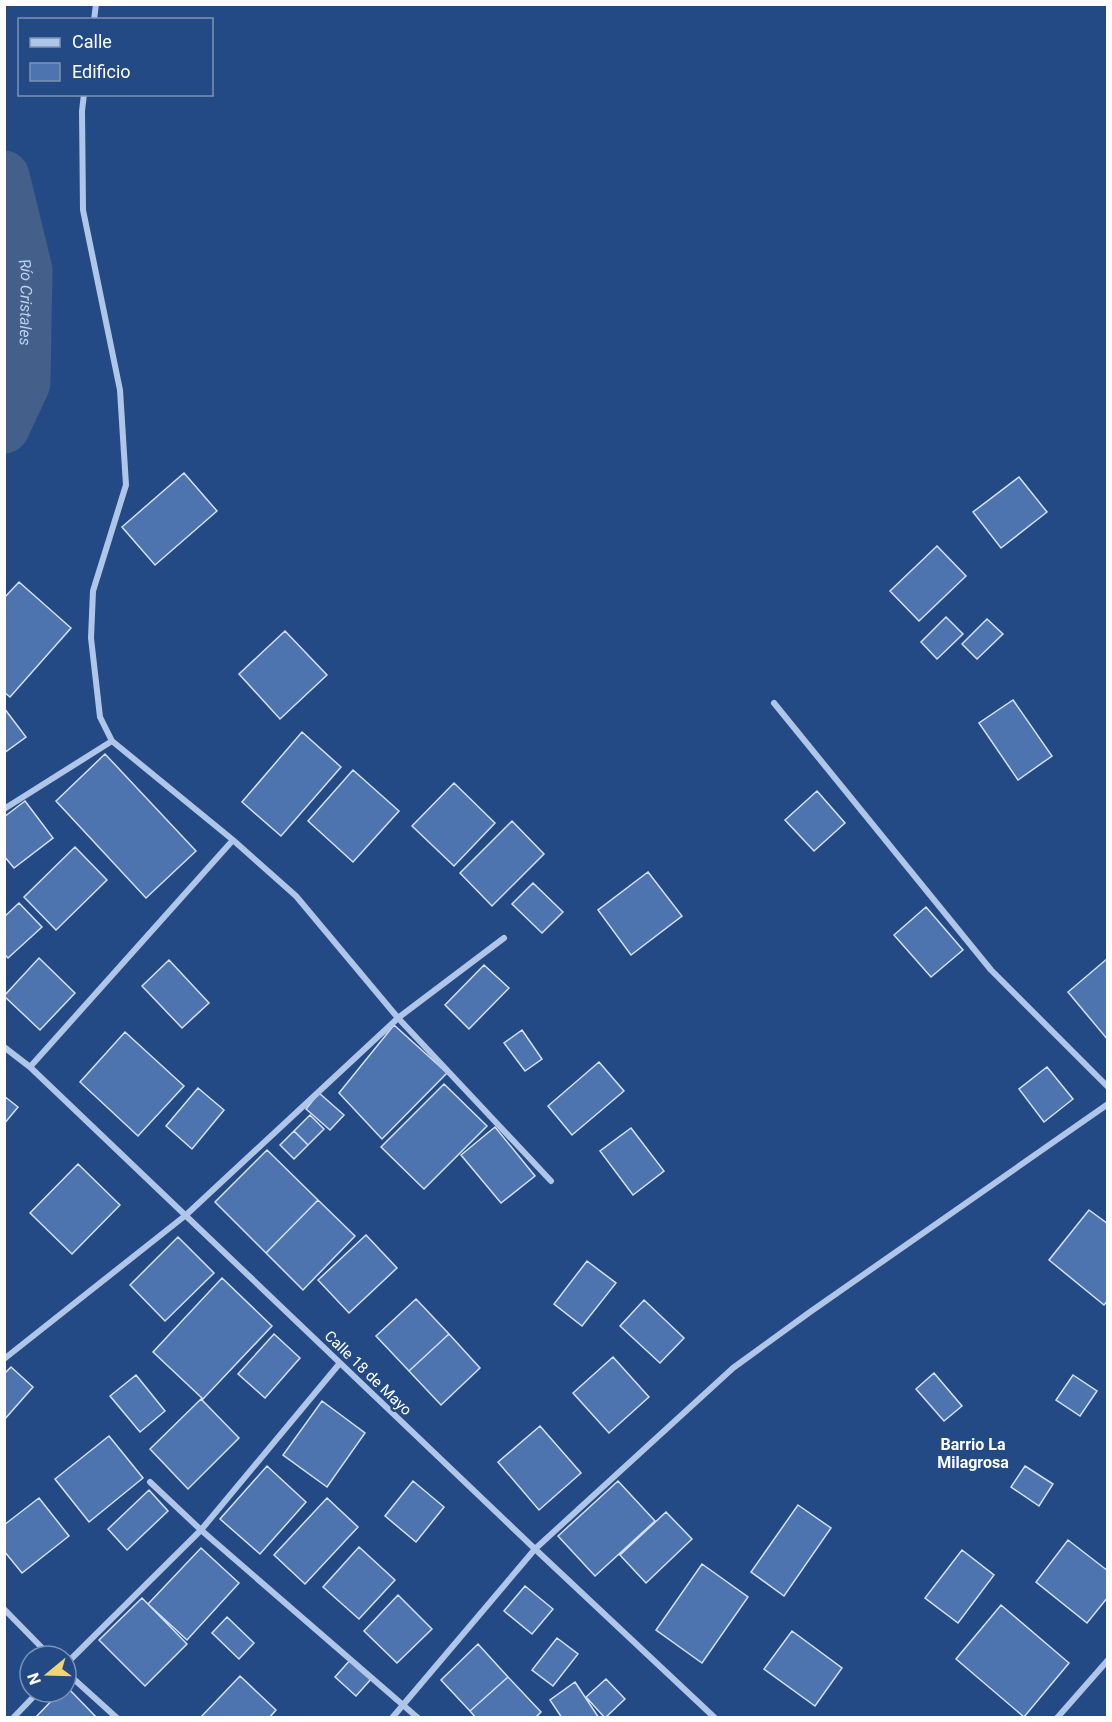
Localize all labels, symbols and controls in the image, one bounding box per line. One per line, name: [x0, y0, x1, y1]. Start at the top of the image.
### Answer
legend: [18, 18, 213, 96]
text: Calle: [72, 31, 112, 52]
text: Edificio: [72, 61, 131, 82]
water label: Río Cristales: [15, 257, 36, 346]
street label: Calle 18 de Mayo: [321, 1327, 415, 1419]
district label: Barrio La Milagrosa: [937, 1435, 1009, 1472]
north arrow: [18, 1644, 78, 1704]
text: N: [23, 1670, 45, 1687]

